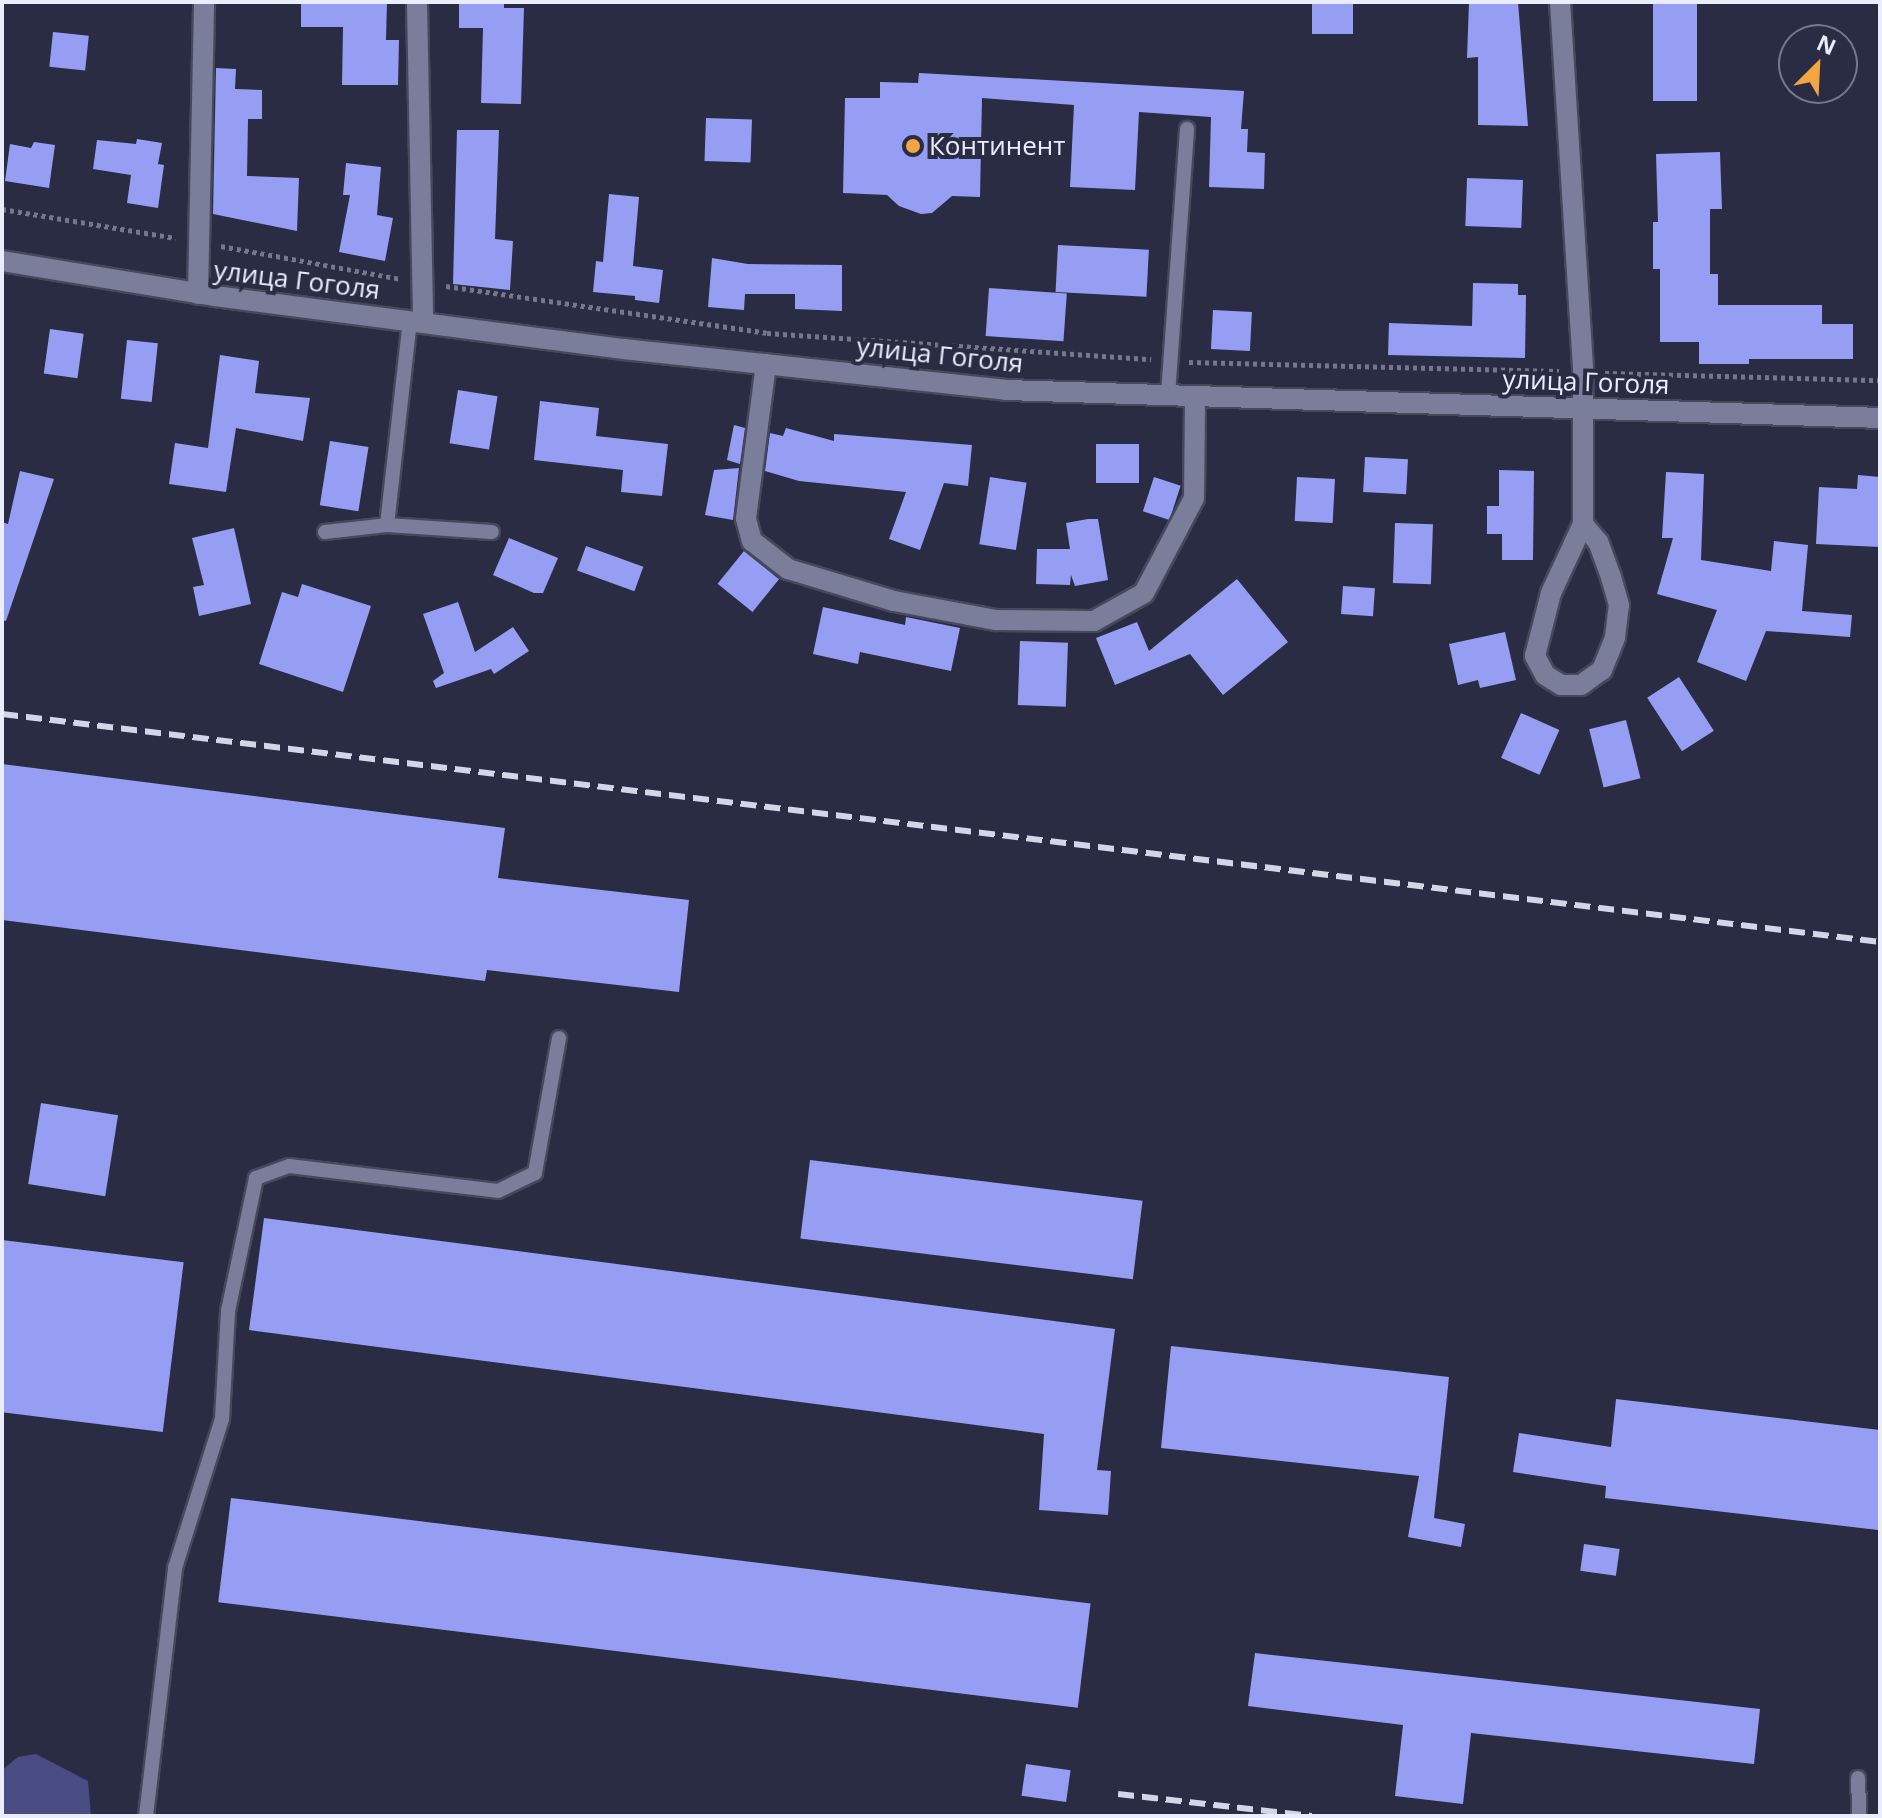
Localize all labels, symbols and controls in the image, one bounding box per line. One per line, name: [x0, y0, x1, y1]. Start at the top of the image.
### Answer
north arrow: [1778, 24, 1858, 104]
text: N: [1813, 27, 1841, 61]
place label: Континент: [929, 130, 1065, 162]
marker: Континент: [904, 137, 922, 155]
street label: улица Гоголя: [212, 254, 382, 306]
street label: улица Гоголя: [855, 331, 1025, 379]
street label: улица Гоголя: [1502, 363, 1670, 401]

